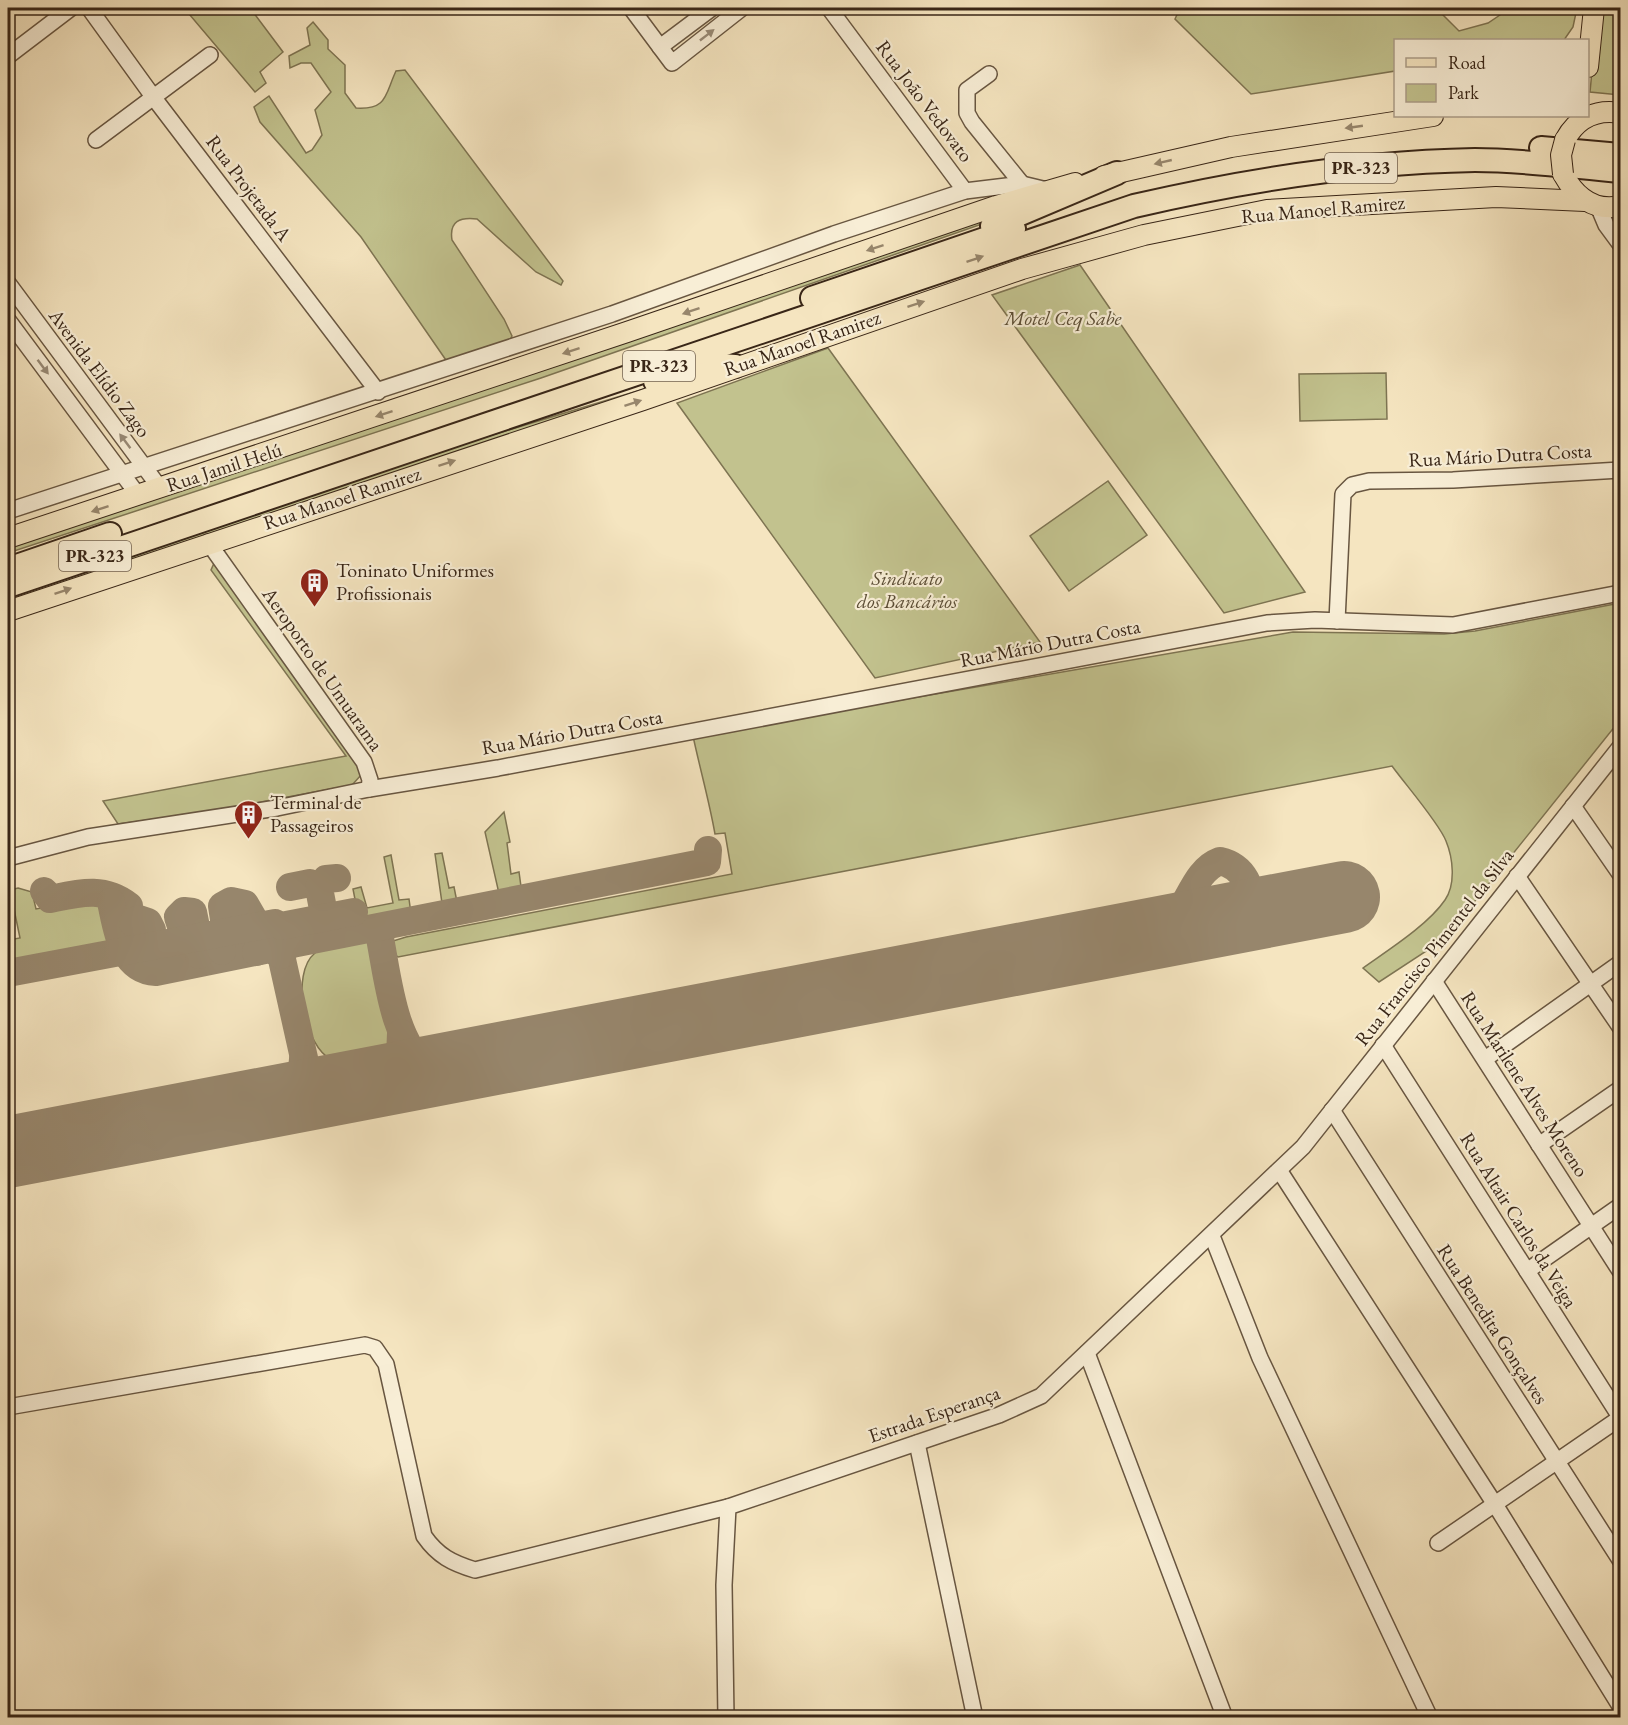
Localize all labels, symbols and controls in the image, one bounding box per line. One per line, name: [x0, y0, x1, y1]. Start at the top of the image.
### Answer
one-way arrow: [699, 29, 714, 41]
street label: Rua João Vedovato: [871, 35, 979, 167]
legend: [1394, 39, 1589, 117]
text: Road: [1448, 51, 1487, 74]
text: Park: [1448, 81, 1479, 104]
one-way arrow: [1345, 122, 1364, 131]
street label: Rua Projetada A: [200, 129, 298, 247]
road number: PR-323: [1325, 153, 1397, 183]
one-way arrow: [1153, 158, 1172, 168]
street label: Rua Manoel Ramirez: [1240, 189, 1406, 229]
one-way arrow: [866, 244, 884, 254]
one-way arrow: [967, 253, 985, 263]
one-way arrow: [907, 299, 925, 309]
street label: Avenida Elídio Zago: [42, 303, 157, 443]
street label: Rua Manoel Ramirez: [720, 304, 884, 382]
park label: Motel Ceq Sabe: [1004, 305, 1122, 332]
one-way arrow: [682, 306, 700, 316]
one-way arrow: [562, 347, 580, 356]
road number: PR-323: [623, 351, 695, 381]
one-way arrow: [36, 360, 48, 375]
one-way arrow: [624, 398, 642, 407]
one-way arrow: [375, 409, 393, 419]
one-way arrow: [119, 433, 131, 448]
street label: Rua Jamil Helú: [163, 436, 286, 498]
street label: Rua Mário Dutra Costa: [1408, 437, 1592, 473]
one-way arrow: [438, 458, 456, 467]
street label: Rua Manoel Ramirez: [260, 460, 425, 536]
one-way arrow: [91, 504, 109, 514]
road number: PR-323: [59, 541, 131, 571]
place label: Toninato Uniformes Profissionais: [336, 557, 494, 606]
park label: Sindicato dos Bancários: [857, 565, 958, 614]
building icon: Toninato Uniformes Profissionais: [299, 566, 331, 608]
street label: Aeroporto de Umuarama: [256, 581, 389, 756]
one-way arrow: [54, 586, 72, 596]
street label: Rua Mário Dutra Costa: [958, 613, 1142, 673]
street label: Rua Mário Dutra Costa: [480, 703, 665, 761]
place label: Terminal de Passageiros: [270, 789, 362, 838]
building icon: Terminal de Passageiros: [233, 798, 265, 840]
street label: Rua Francisco Pimentel da Silva: [1349, 843, 1519, 1051]
street label: Rua Marilene Alves Moreno: [1455, 986, 1595, 1182]
street label: Rua Altair Carlos da Veiga: [1454, 1127, 1584, 1313]
street label: Rua Benedita Gonçalves: [1431, 1239, 1555, 1409]
street label: Estrada Esperança: [865, 1379, 1003, 1449]

